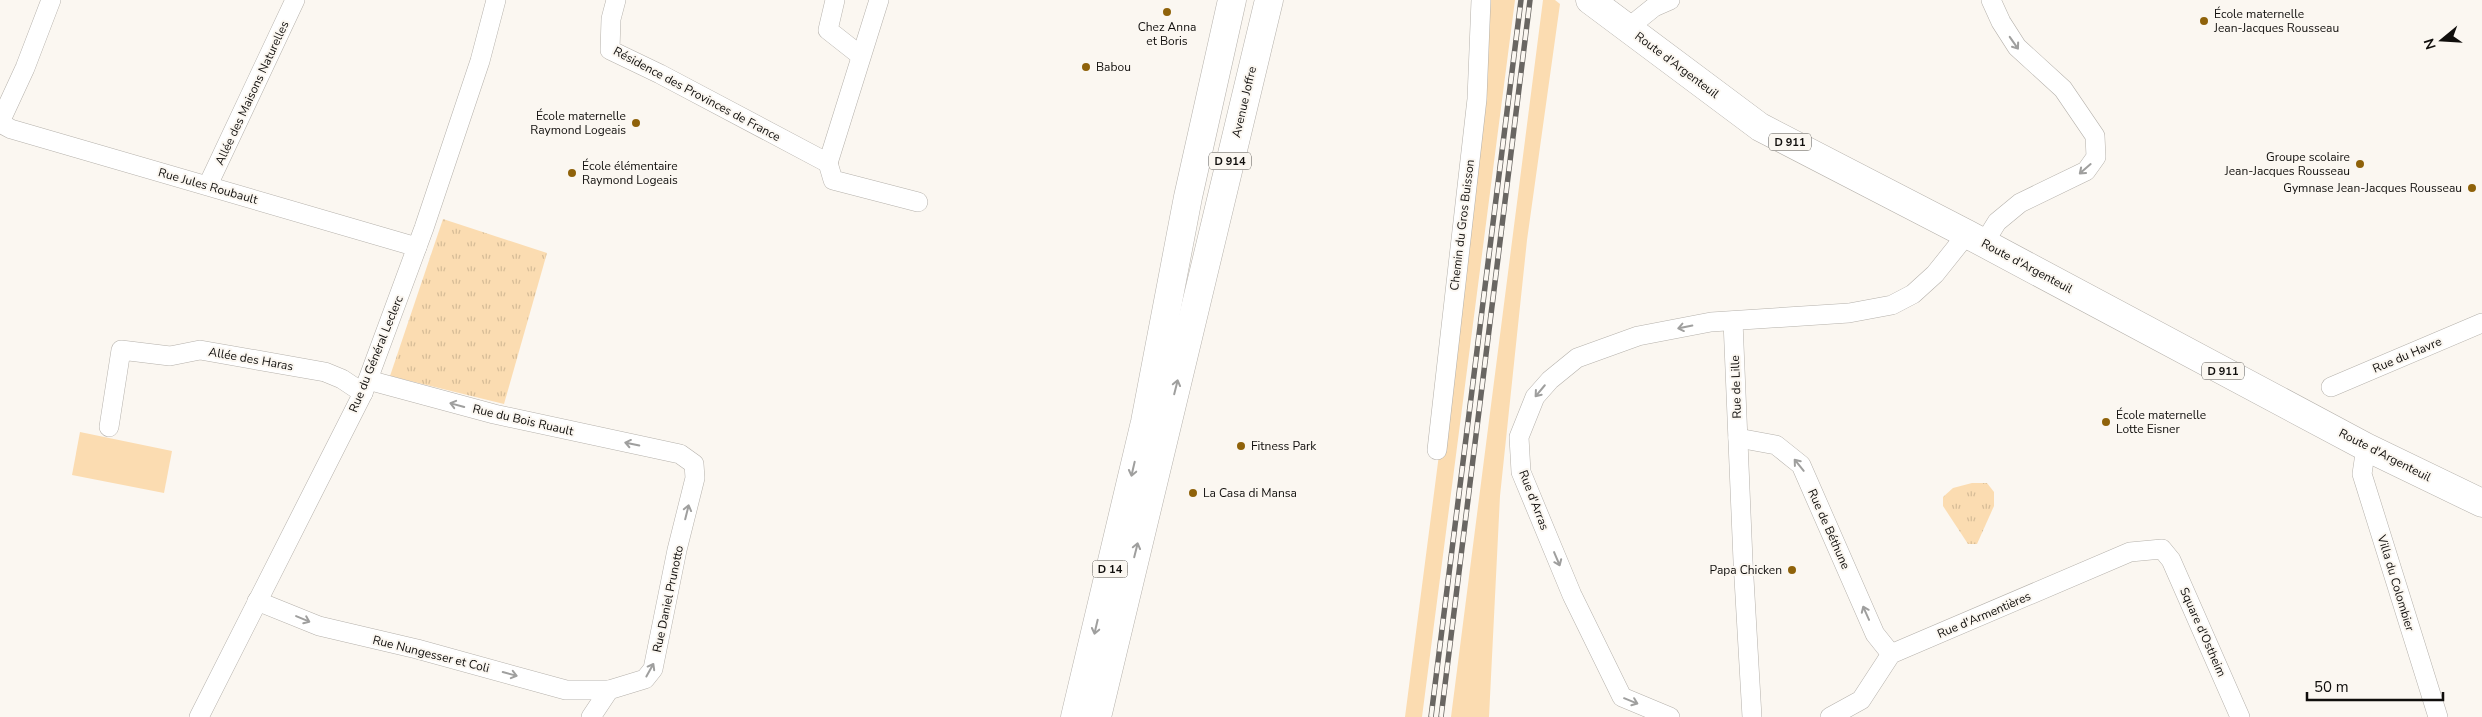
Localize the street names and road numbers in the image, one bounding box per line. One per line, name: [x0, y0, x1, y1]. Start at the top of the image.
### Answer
street label: Allée des Maisons Naturelles: [211, 18, 293, 168]
street label: Route d'Argenteuil: [1632, 28, 1723, 102]
street label: Résidence des Provinces de France: [611, 43, 783, 145]
street label: Avenue Joffre: [1228, 65, 1260, 139]
road number: D 911: [1769, 134, 1811, 150]
road number: D 914: [1209, 153, 1251, 170]
street label: Chemin du Gros Buisson: [1446, 158, 1478, 292]
street label: Rue Jules Roubault: [156, 164, 260, 208]
street label: Route d'Argenteuil: [1979, 235, 2076, 297]
street label: Rue du Général Leclerc: [345, 293, 407, 415]
street label: Rue du Havre: [2370, 333, 2444, 377]
street label: Allée des Haras: [207, 344, 295, 374]
street label: Rue de Lille: [1727, 355, 1745, 419]
road number: D 911: [2202, 362, 2244, 380]
street label: Rue du Bois Ruault: [471, 401, 576, 440]
street label: Route d'Argenteuil: [2336, 425, 2434, 485]
street label: Rue d'Arras: [1515, 468, 1553, 533]
street label: Rue de Béthune: [1804, 486, 1854, 572]
street label: Villa du Colombier: [2373, 532, 2418, 634]
street label: Rue Daniel Prunotto: [649, 544, 687, 654]
road number: D 14: [1092, 560, 1128, 578]
street label: Square d'Ostheim: [2176, 585, 2230, 679]
street label: Rue d'Armentières: [1935, 588, 2033, 642]
street label: Rue Nungesser et Coli: [371, 632, 491, 676]

